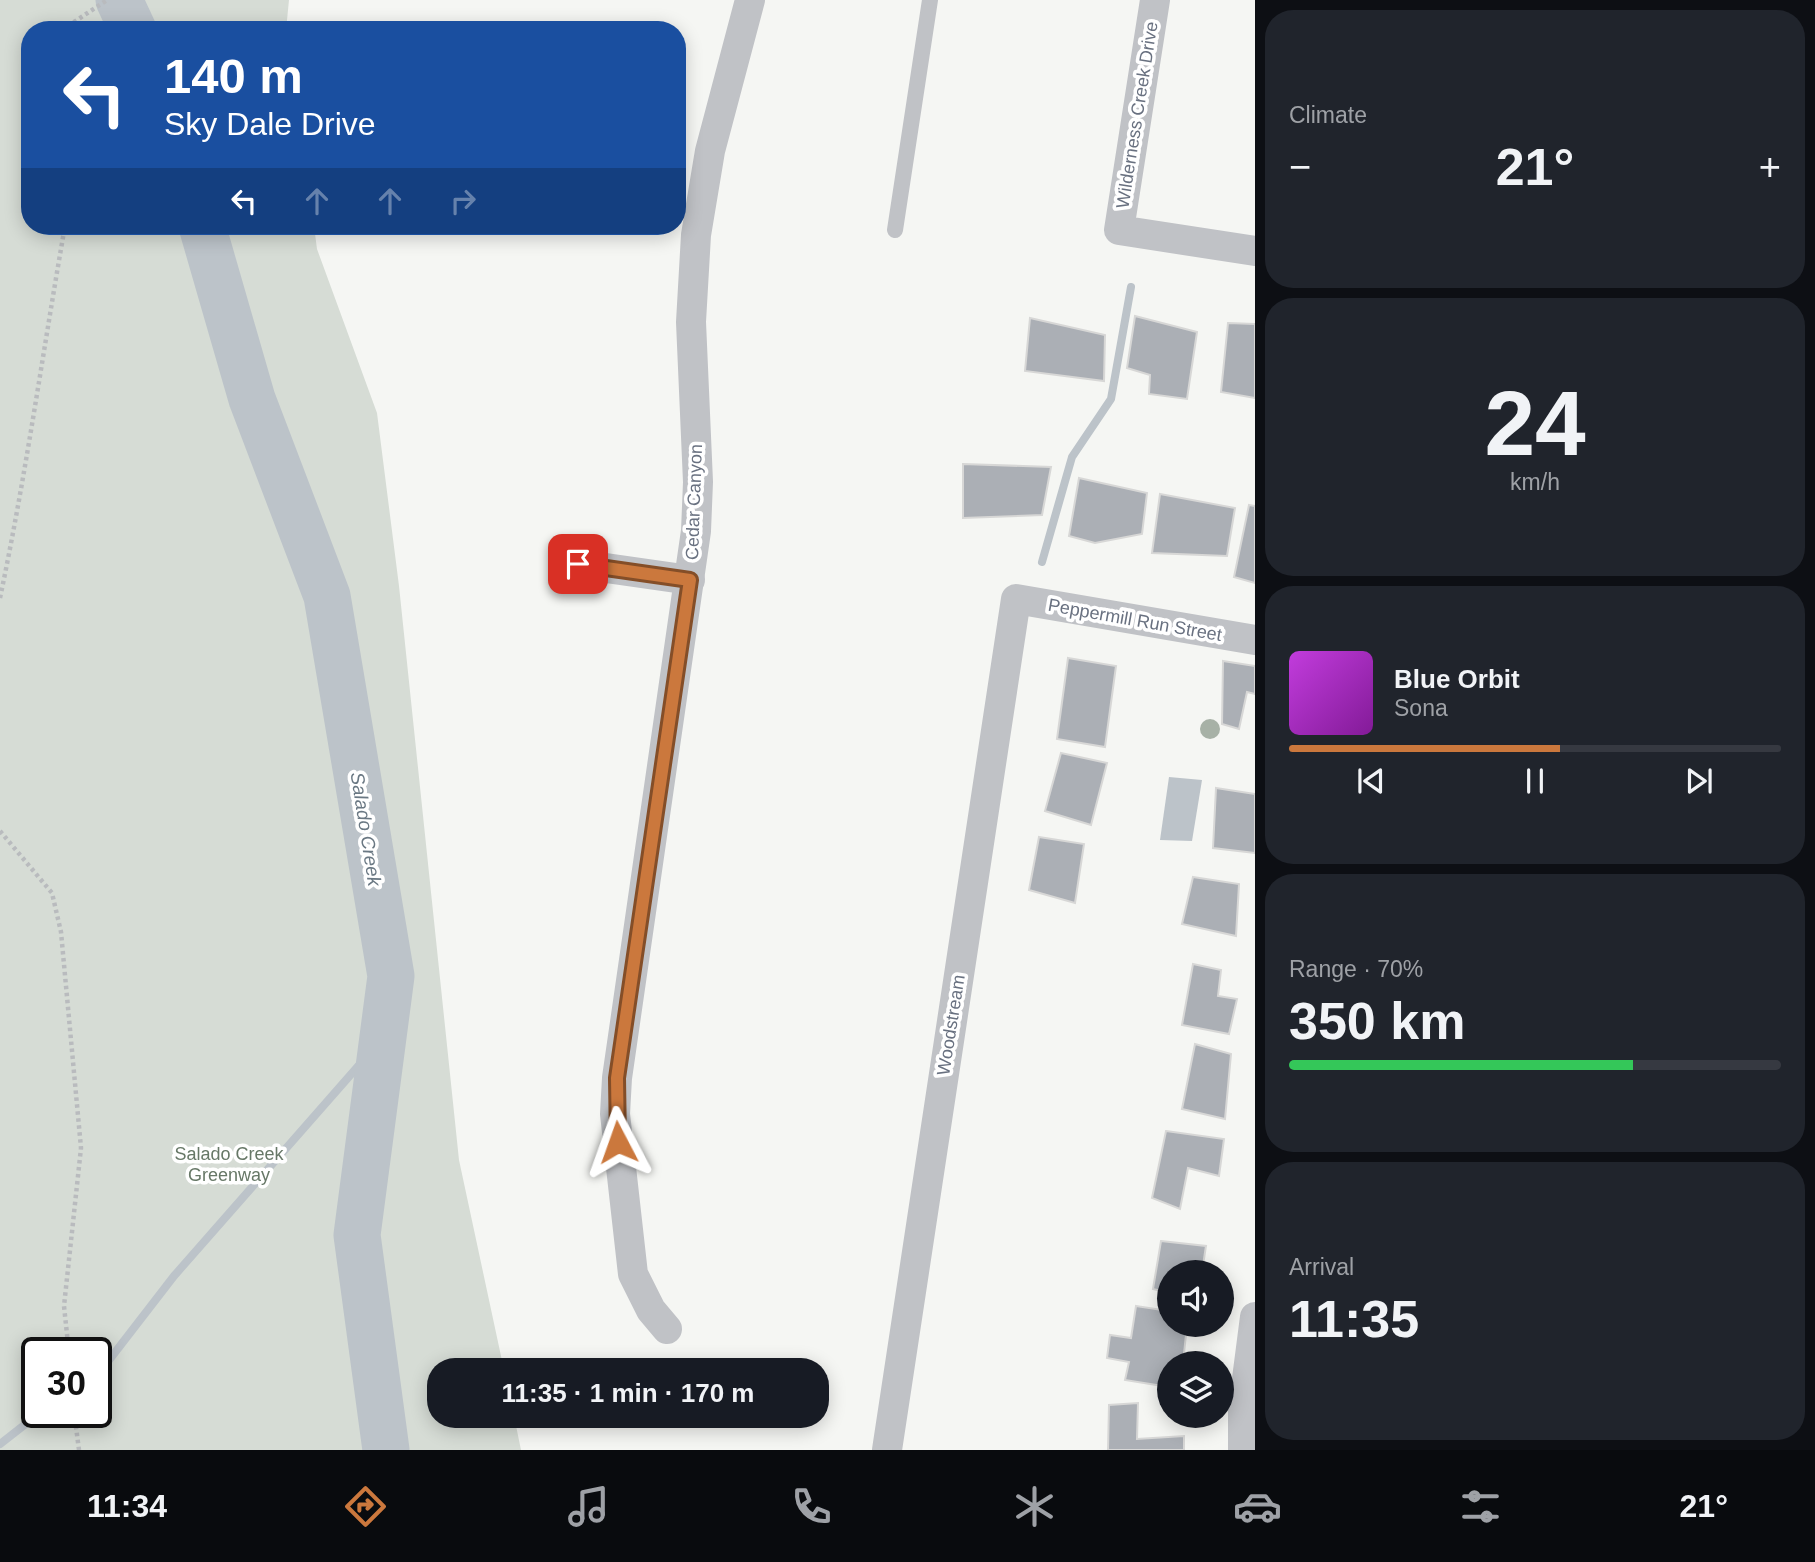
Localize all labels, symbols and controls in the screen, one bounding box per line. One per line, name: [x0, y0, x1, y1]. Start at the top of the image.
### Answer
street label: Wilderness Creek Drive: [1112, 20, 1162, 210]
icon: left: [49, 49, 140, 140]
text: 140 m: [164, 49, 303, 103]
text: Climate: [1289, 102, 1367, 128]
text: Sky Dale Drive: [164, 106, 376, 142]
text: 21°: [1496, 138, 1574, 196]
text: −: [1289, 146, 1311, 188]
text: +: [1759, 146, 1781, 188]
icon: left: [225, 182, 263, 220]
icon: ahead: [298, 182, 336, 220]
icon: ahead: [371, 182, 409, 220]
icon: right: [444, 182, 482, 220]
text: 24: [1484, 373, 1586, 474]
street label: Cedar Canyon: [682, 444, 706, 560]
text: km/h: [1510, 469, 1560, 495]
pin: [548, 534, 608, 594]
icon: arrive: [559, 545, 597, 583]
street label: Peppermill Run Street: [1047, 595, 1223, 645]
text: Blue Orbit: [1394, 664, 1520, 694]
text: Sona: [1394, 695, 1448, 721]
icon: previous: [1352, 762, 1390, 800]
icon: pause: [1516, 762, 1554, 800]
icon: next: [1680, 762, 1718, 800]
water label: Salado Creek: [347, 771, 386, 889]
text: Range · 70%: [1289, 956, 1423, 982]
street label: Woodstream: [933, 973, 969, 1077]
text: 350 km: [1289, 992, 1465, 1050]
position arrow: [581, 1105, 655, 1179]
park label: Salado Creek Greenway: [174, 1144, 285, 1185]
text: Arrival: [1289, 1254, 1354, 1280]
map controls: [1157, 1260, 1234, 1428]
button: sound: [1157, 1260, 1234, 1337]
text: 11:35: [1289, 1290, 1419, 1348]
speed limit sign: 30: [21, 1337, 112, 1428]
button: layers: [1157, 1351, 1234, 1428]
text: 11:35 · 1 min · 170 m: [502, 1378, 754, 1408]
icon: directions: [341, 1482, 390, 1531]
icon: music: [564, 1482, 613, 1531]
icon: phone: [787, 1482, 836, 1531]
icon: climate: [1010, 1482, 1059, 1531]
icon: car: [1233, 1482, 1282, 1531]
icon: filters: [1456, 1482, 1505, 1531]
text: 11:34: [87, 1488, 167, 1524]
text: 21°: [1680, 1488, 1728, 1524]

